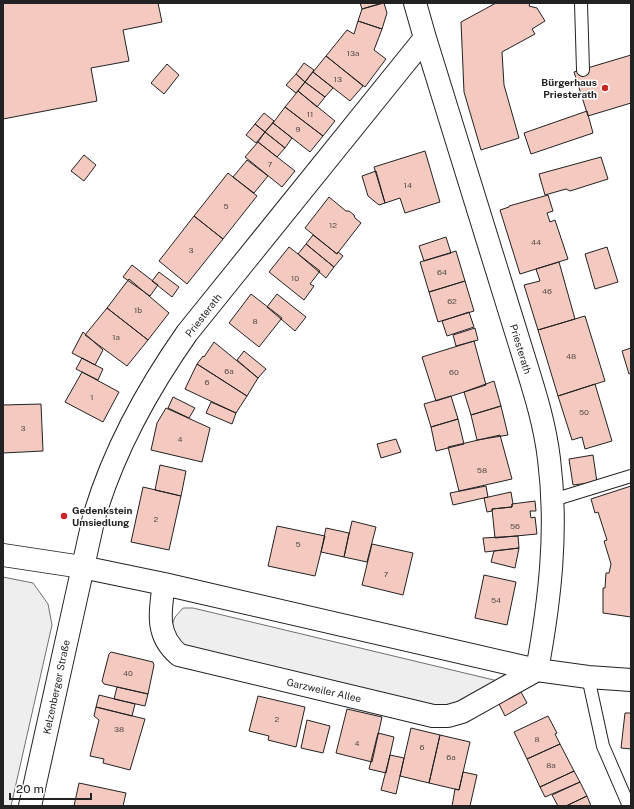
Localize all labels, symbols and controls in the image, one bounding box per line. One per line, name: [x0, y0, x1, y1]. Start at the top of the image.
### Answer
house number: 13a: [347, 48, 359, 58]
house number: 13: [334, 74, 342, 84]
place label: Bürgerhaus Priesterath: [541, 76, 597, 100]
marker: Bürgerhaus Priesterath: [600, 83, 610, 93]
house number: 11: [307, 109, 313, 119]
house number: 9: [296, 124, 301, 134]
house number: 7: [268, 159, 273, 169]
house number: 14: [404, 180, 412, 190]
house number: 5: [223, 201, 229, 211]
house number: 12: [329, 220, 337, 230]
house number: 44: [531, 237, 541, 247]
house number: 3: [188, 245, 194, 255]
house number: 64: [437, 267, 447, 277]
house number: 10: [291, 273, 299, 283]
house number: 46: [542, 286, 552, 296]
street label: Priesterath: [182, 291, 224, 339]
house number: 62: [447, 296, 457, 306]
house number: 1b: [134, 305, 142, 315]
house number: 8: [252, 316, 258, 326]
street label: Priesterath: [508, 323, 534, 376]
house number: 1a: [112, 332, 120, 342]
house number: 48: [566, 351, 576, 361]
house number: 6a: [224, 366, 234, 376]
house number: 60: [449, 367, 459, 377]
house number: 6: [205, 377, 210, 387]
house number: 1: [90, 392, 94, 402]
house number: 50: [579, 407, 589, 417]
house number: 3: [20, 423, 26, 433]
house number: 4: [177, 434, 183, 444]
house number: 58: [477, 465, 487, 475]
place label: Gedenkstein Umsiedlung: [72, 504, 132, 528]
marker: Gedenkstein Umsiedlung: [59, 511, 69, 521]
house number: 2: [154, 514, 159, 524]
house number: 56: [510, 521, 520, 531]
house number: 5: [295, 539, 301, 549]
house number: 7: [384, 569, 389, 579]
house number: 54: [491, 595, 501, 605]
street label: Kelzenberger Straße: [40, 638, 72, 735]
house number: 40: [123, 668, 133, 678]
street label: Garzweiler Allee: [285, 676, 363, 705]
house number: 2: [275, 714, 280, 724]
house number: 38: [114, 724, 124, 734]
house number: 8: [534, 734, 540, 744]
house number: 4: [354, 738, 360, 748]
house number: 6: [420, 742, 425, 752]
house number: 6a: [446, 752, 456, 762]
house number: 8a: [546, 760, 556, 770]
scale bar: [10, 775, 91, 801]
text: 20 m: [16, 782, 44, 796]

